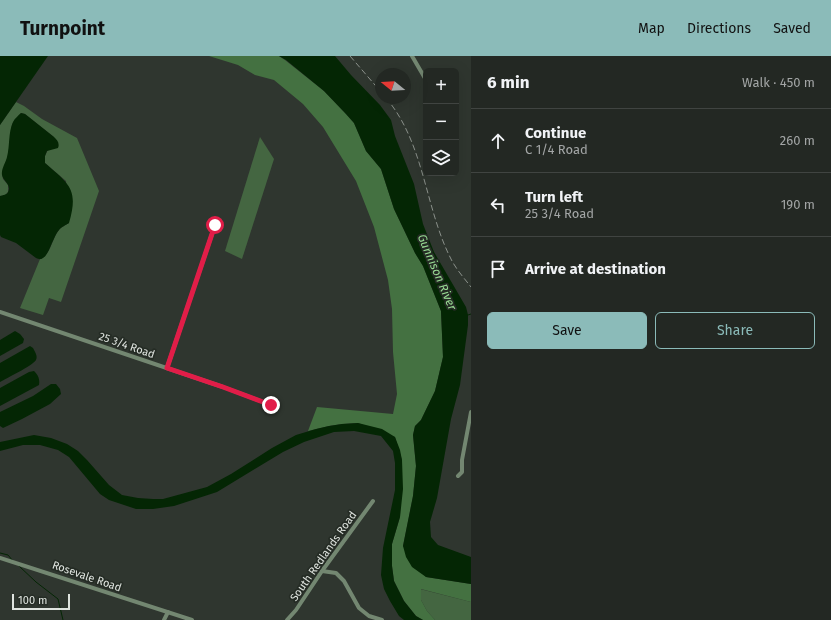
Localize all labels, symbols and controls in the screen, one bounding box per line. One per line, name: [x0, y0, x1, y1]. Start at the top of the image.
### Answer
text: Turnpoint: [20, 17, 105, 40]
text: Map: [638, 20, 665, 37]
text: Directions: [687, 20, 751, 37]
text: Saved: [773, 20, 811, 37]
north arrow: [375, 68, 411, 104]
map controls: [423, 68, 459, 176]
button: +: [423, 68, 459, 104]
text: 6 min: [487, 72, 530, 93]
text: Walk · 450 m: [742, 75, 815, 90]
button: −: [423, 104, 459, 140]
text: Continue: [525, 124, 586, 142]
icon: ahead: [487, 130, 509, 152]
text: 260 m: [780, 133, 815, 148]
button: layers: [423, 140, 459, 176]
text: C 1/4 Road: [525, 142, 588, 157]
text: Turn left: [525, 188, 583, 206]
icon: left: [487, 194, 509, 216]
text: 190 m: [781, 197, 815, 212]
text: 25 3/4 Road: [525, 206, 594, 221]
route start: [206, 216, 224, 234]
water label: Gunnison River: [415, 232, 459, 313]
icon: arrive: [487, 258, 509, 280]
text: Arrive at destination: [525, 260, 666, 278]
button: Save: [487, 312, 647, 349]
button: Share: [655, 312, 815, 349]
street label: 25 3/4 Road: [97, 330, 157, 361]
route end: [262, 396, 280, 414]
street label: South Redlands Road: [287, 509, 359, 604]
street label: Rosevale Road: [50, 559, 123, 594]
scale bar: [12, 592, 70, 611]
text: 100 m: [18, 594, 47, 607]

